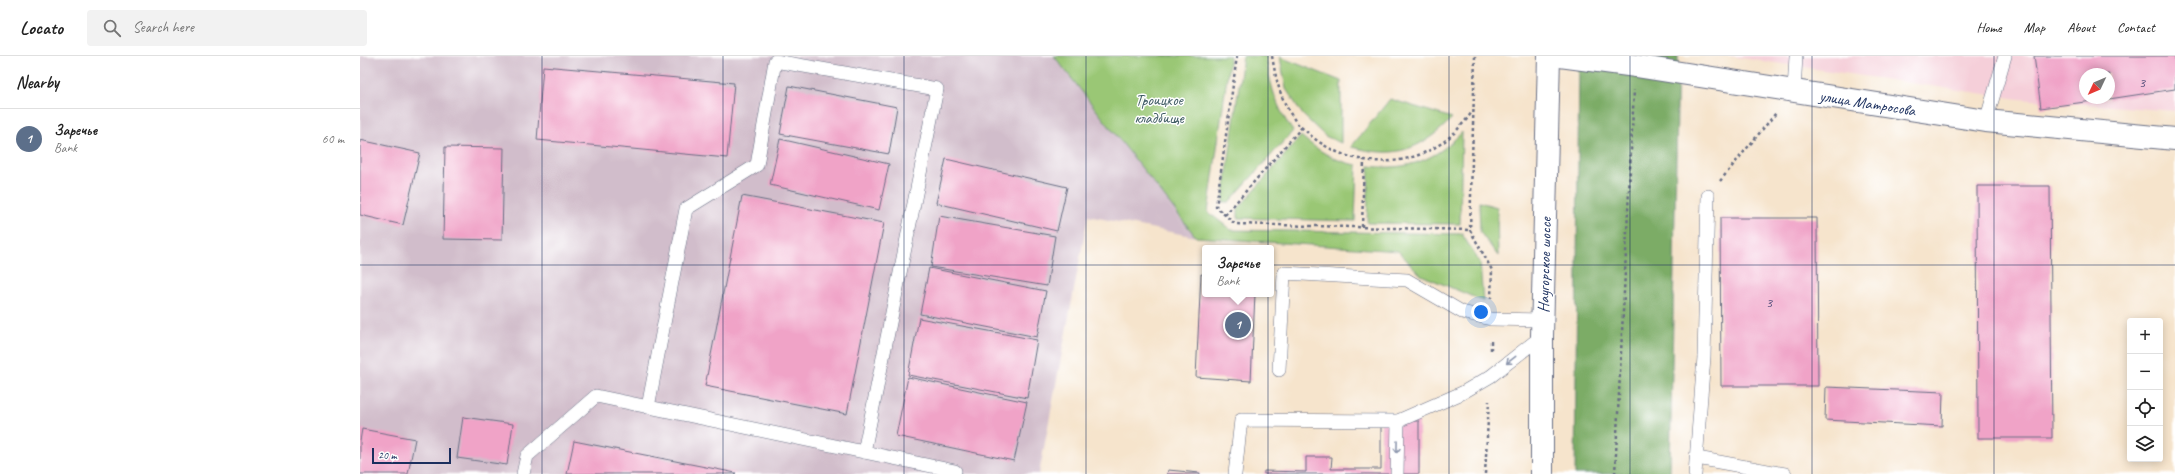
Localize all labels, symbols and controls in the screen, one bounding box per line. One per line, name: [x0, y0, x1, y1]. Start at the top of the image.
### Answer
search box: [87, 10, 367, 46]
text: Locato: [20, 16, 63, 40]
icon: search: [101, 17, 123, 39]
text: Search here: [133, 18, 194, 37]
text: Home: [1976, 19, 2002, 36]
text: Map: [2024, 19, 2045, 36]
text: About: [2067, 19, 2095, 36]
text: Contact: [2117, 19, 2155, 36]
north arrow: [2079, 68, 2115, 104]
text: Nearby: [16, 72, 59, 93]
house number: 3: [2139, 74, 2147, 91]
street label: улица Матросова: [1817, 86, 1918, 121]
park label: Троицкое кладбище: [1134, 90, 1186, 128]
text: Заречье: [54, 121, 97, 140]
text: 1: [26, 131, 32, 147]
text: 60 m: [322, 131, 344, 147]
text: Bank: [54, 140, 77, 156]
street label: Наугорское шоссе: [1534, 215, 1556, 313]
popup: [1202, 245, 1274, 297]
text: Заречье: [1216, 254, 1260, 273]
text: Bank: [1216, 273, 1239, 289]
house number: 3: [1766, 294, 1774, 311]
your location: [1471, 302, 1491, 322]
pin: 1: [1225, 310, 1251, 340]
map controls: [2127, 318, 2163, 462]
button: +: [2127, 318, 2163, 354]
button: −: [2127, 354, 2163, 390]
one-way arrow: [1506, 356, 1517, 364]
button: locate: [2127, 390, 2163, 426]
button: layers: [2127, 426, 2163, 462]
one-way arrow: [1393, 440, 1401, 453]
scale bar: [372, 446, 451, 465]
text: 20 m: [378, 448, 397, 462]

